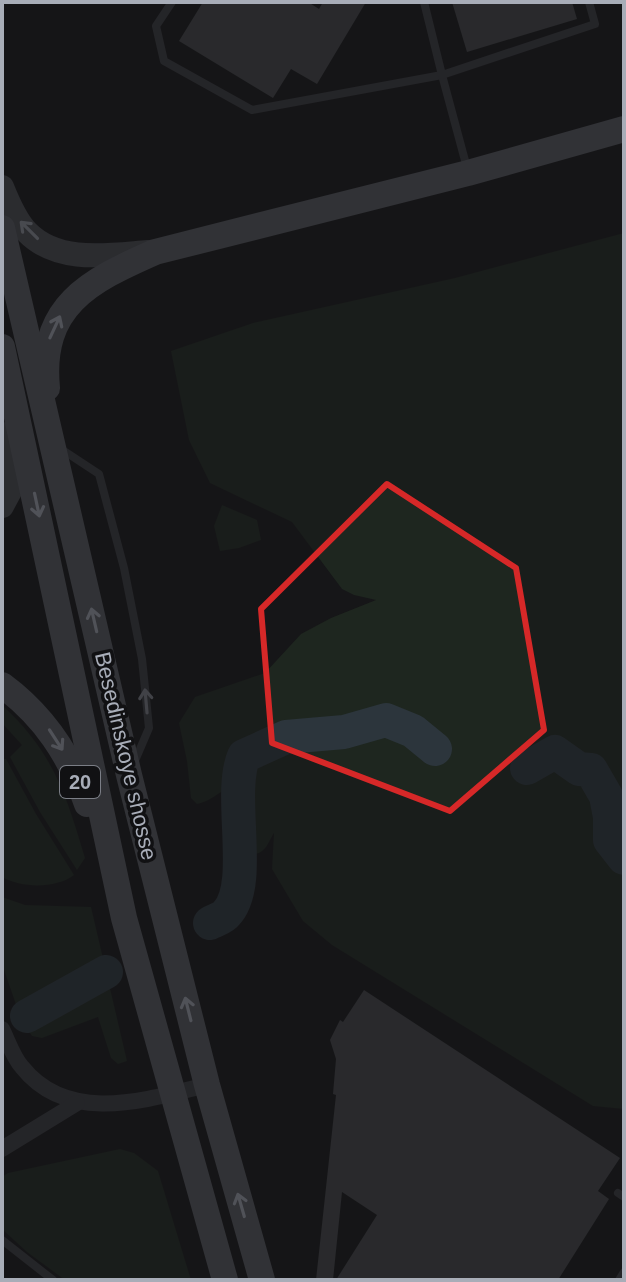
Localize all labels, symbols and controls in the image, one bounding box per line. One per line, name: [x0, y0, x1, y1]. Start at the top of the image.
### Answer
one-way arrow: [20, 221, 39, 240]
one-way arrow: [48, 315, 63, 339]
one-way arrow: [31, 491, 46, 517]
one-way arrow: [86, 608, 101, 634]
street label: Besedinskoye shosse: [90, 650, 162, 862]
one-way arrow: [138, 688, 153, 715]
one-way arrow: [48, 728, 64, 751]
road number: 20: [60, 766, 100, 798]
one-way arrow: [180, 997, 195, 1023]
one-way arrow: [232, 1192, 247, 1218]

